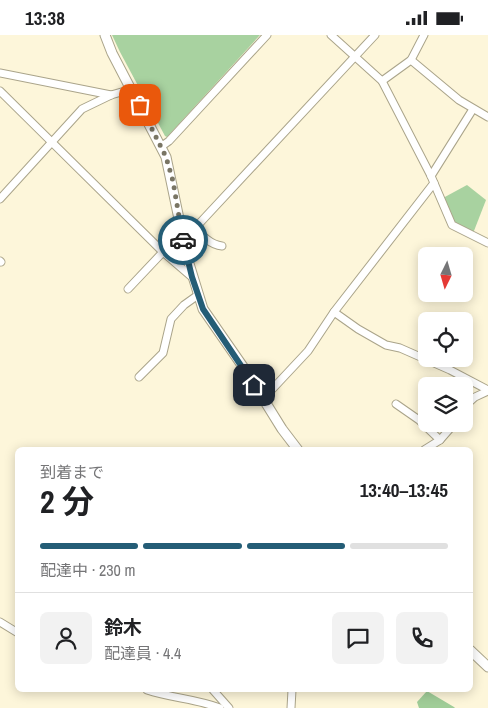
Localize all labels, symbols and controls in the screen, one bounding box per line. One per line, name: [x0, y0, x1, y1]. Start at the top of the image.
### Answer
text: 13:38: [25, 5, 65, 31]
pin: [119, 84, 161, 126]
icon: bag: [126, 91, 154, 119]
courier: [158, 215, 208, 265]
icon: car: [169, 226, 197, 254]
north arrow: [418, 247, 472, 303]
map controls: [418, 247, 473, 432]
button: locate: [418, 312, 473, 367]
pin: [233, 364, 275, 406]
icon: home: [240, 371, 268, 399]
button: layers: [418, 377, 473, 432]
text: 到着まで: [40, 461, 104, 483]
text: 13:40–13:45: [360, 477, 448, 503]
text: 2 分: [40, 480, 94, 523]
text: 配達中 · 230 m: [40, 559, 135, 581]
button: person: [40, 612, 92, 664]
button: chat: [332, 612, 384, 664]
button: phone: [396, 612, 448, 664]
text: 鈴木: [104, 614, 142, 640]
text: 配達員 · 4.4: [104, 642, 181, 664]

